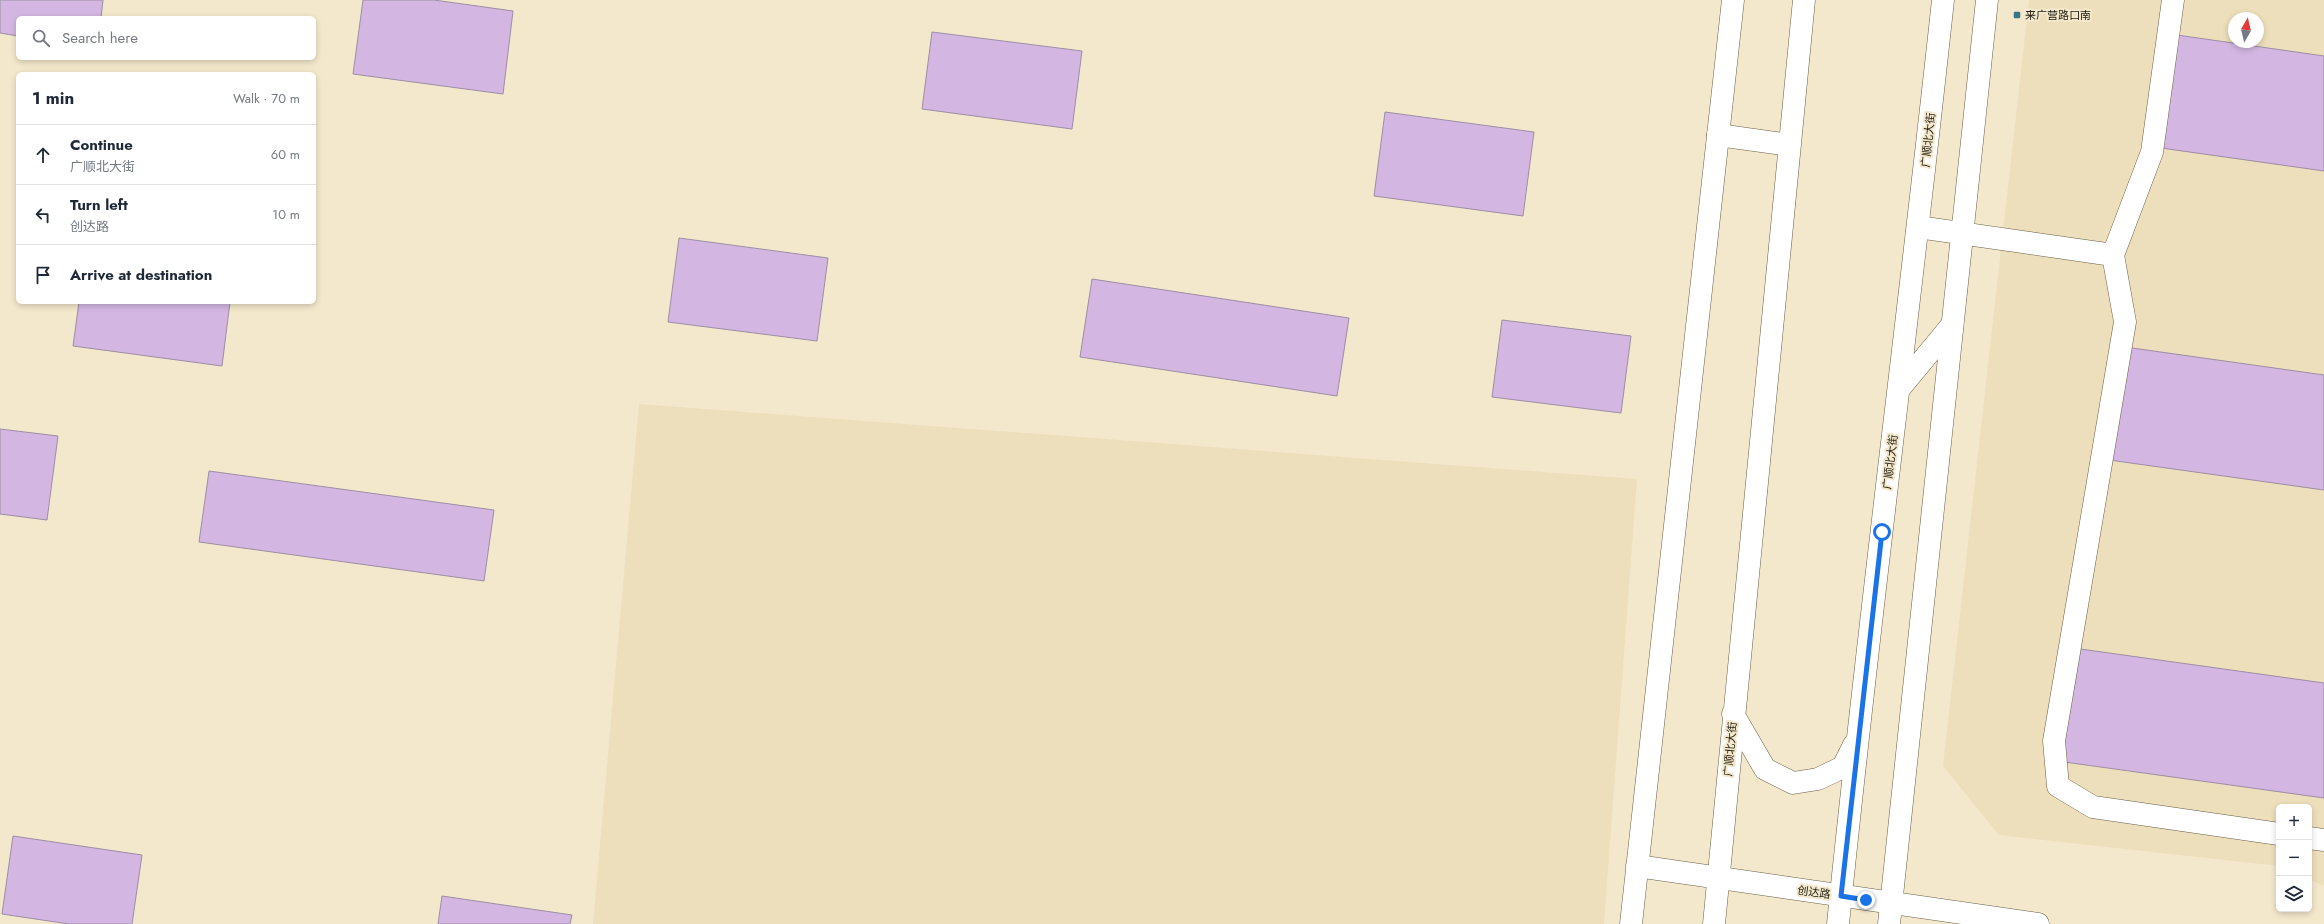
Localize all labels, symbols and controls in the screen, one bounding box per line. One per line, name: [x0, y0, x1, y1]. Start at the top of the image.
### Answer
place label: 来广营路口南: [2025, 7, 2091, 23]
marker: 来广营路口南: [2012, 10, 2022, 20]
north arrow: [2228, 12, 2264, 48]
search box: [16, 16, 316, 60]
icon: search: [30, 27, 52, 49]
text: Search here: [62, 27, 138, 49]
text: 1 min: [32, 86, 74, 110]
text: Walk · 70 m: [233, 89, 300, 108]
street label: 广顺北大街: [1917, 112, 1939, 168]
text: Continue: [70, 134, 133, 156]
icon: ahead: [32, 144, 54, 166]
text: 60 m: [271, 145, 300, 164]
text: 广顺北大街: [70, 157, 135, 176]
text: Turn left: [70, 194, 128, 216]
icon: left: [32, 204, 54, 226]
text: 10 m: [272, 205, 300, 224]
text: 创达路: [70, 217, 109, 236]
icon: arrive: [32, 264, 54, 286]
text: Arrive at destination: [70, 264, 212, 286]
street label: 广顺北大街: [1879, 434, 1901, 490]
route start: [1873, 523, 1891, 541]
street label: 广顺北大街: [1720, 721, 1740, 777]
map controls: [2276, 804, 2312, 912]
button: +: [2276, 804, 2312, 840]
button: −: [2276, 840, 2312, 876]
button: layers: [2276, 876, 2312, 912]
street label: 创达路: [1797, 882, 1831, 902]
route end: [1857, 891, 1875, 909]

